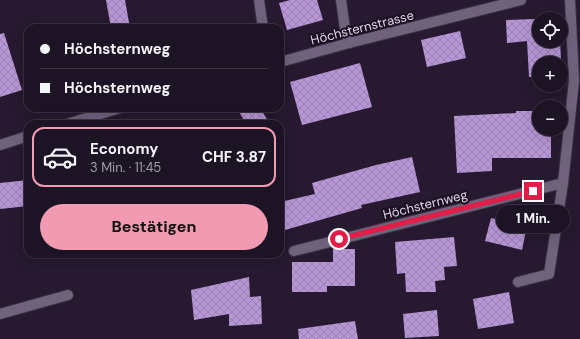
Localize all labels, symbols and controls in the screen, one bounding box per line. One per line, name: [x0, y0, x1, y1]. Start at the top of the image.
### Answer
street label: Höchsternstrasse: [309, 6, 416, 49]
map controls: [532, 12, 568, 136]
button: locate: [532, 12, 568, 48]
text: Höchsternweg: [64, 39, 171, 59]
button: +: [532, 56, 568, 92]
text: Höchsternweg: [64, 78, 171, 98]
button: −: [532, 100, 568, 136]
icon: car: [42, 139, 78, 175]
text: Economy: [90, 139, 158, 159]
text: CHF 3.87: [202, 147, 266, 167]
text: 3 Min. · 11:45: [90, 159, 161, 176]
route end: [524, 182, 542, 200]
street label: Höchsternweg: [381, 186, 469, 223]
button: Bestätigen: [40, 204, 268, 250]
callout: 1 Min.: [496, 205, 570, 233]
text: 1 Min.: [516, 210, 550, 227]
route start: [330, 230, 348, 248]

